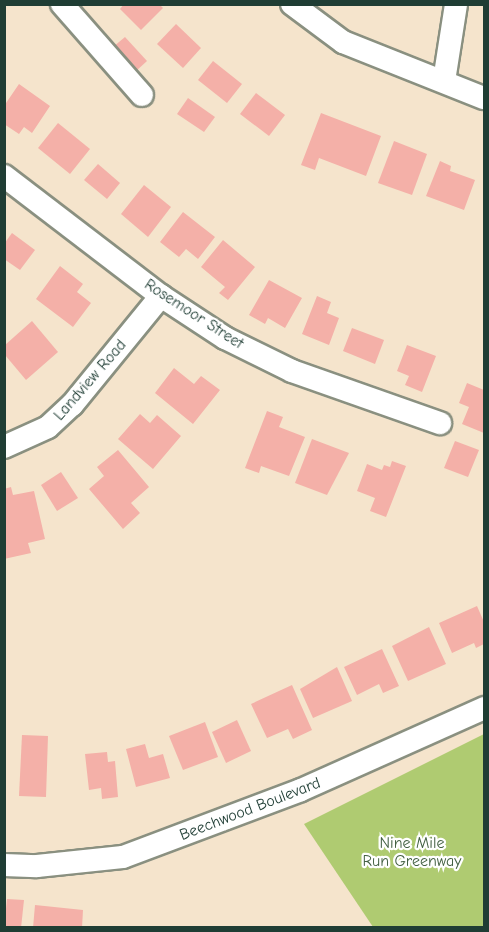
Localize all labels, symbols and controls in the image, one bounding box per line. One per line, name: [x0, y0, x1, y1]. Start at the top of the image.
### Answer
street label: Rosemoor Street: [141, 275, 247, 353]
street label: Landview Road: [50, 336, 130, 424]
street label: Beechwood Boulevard: [177, 773, 323, 845]
park label: Nine Mile Run Greenway: [363, 833, 461, 871]

